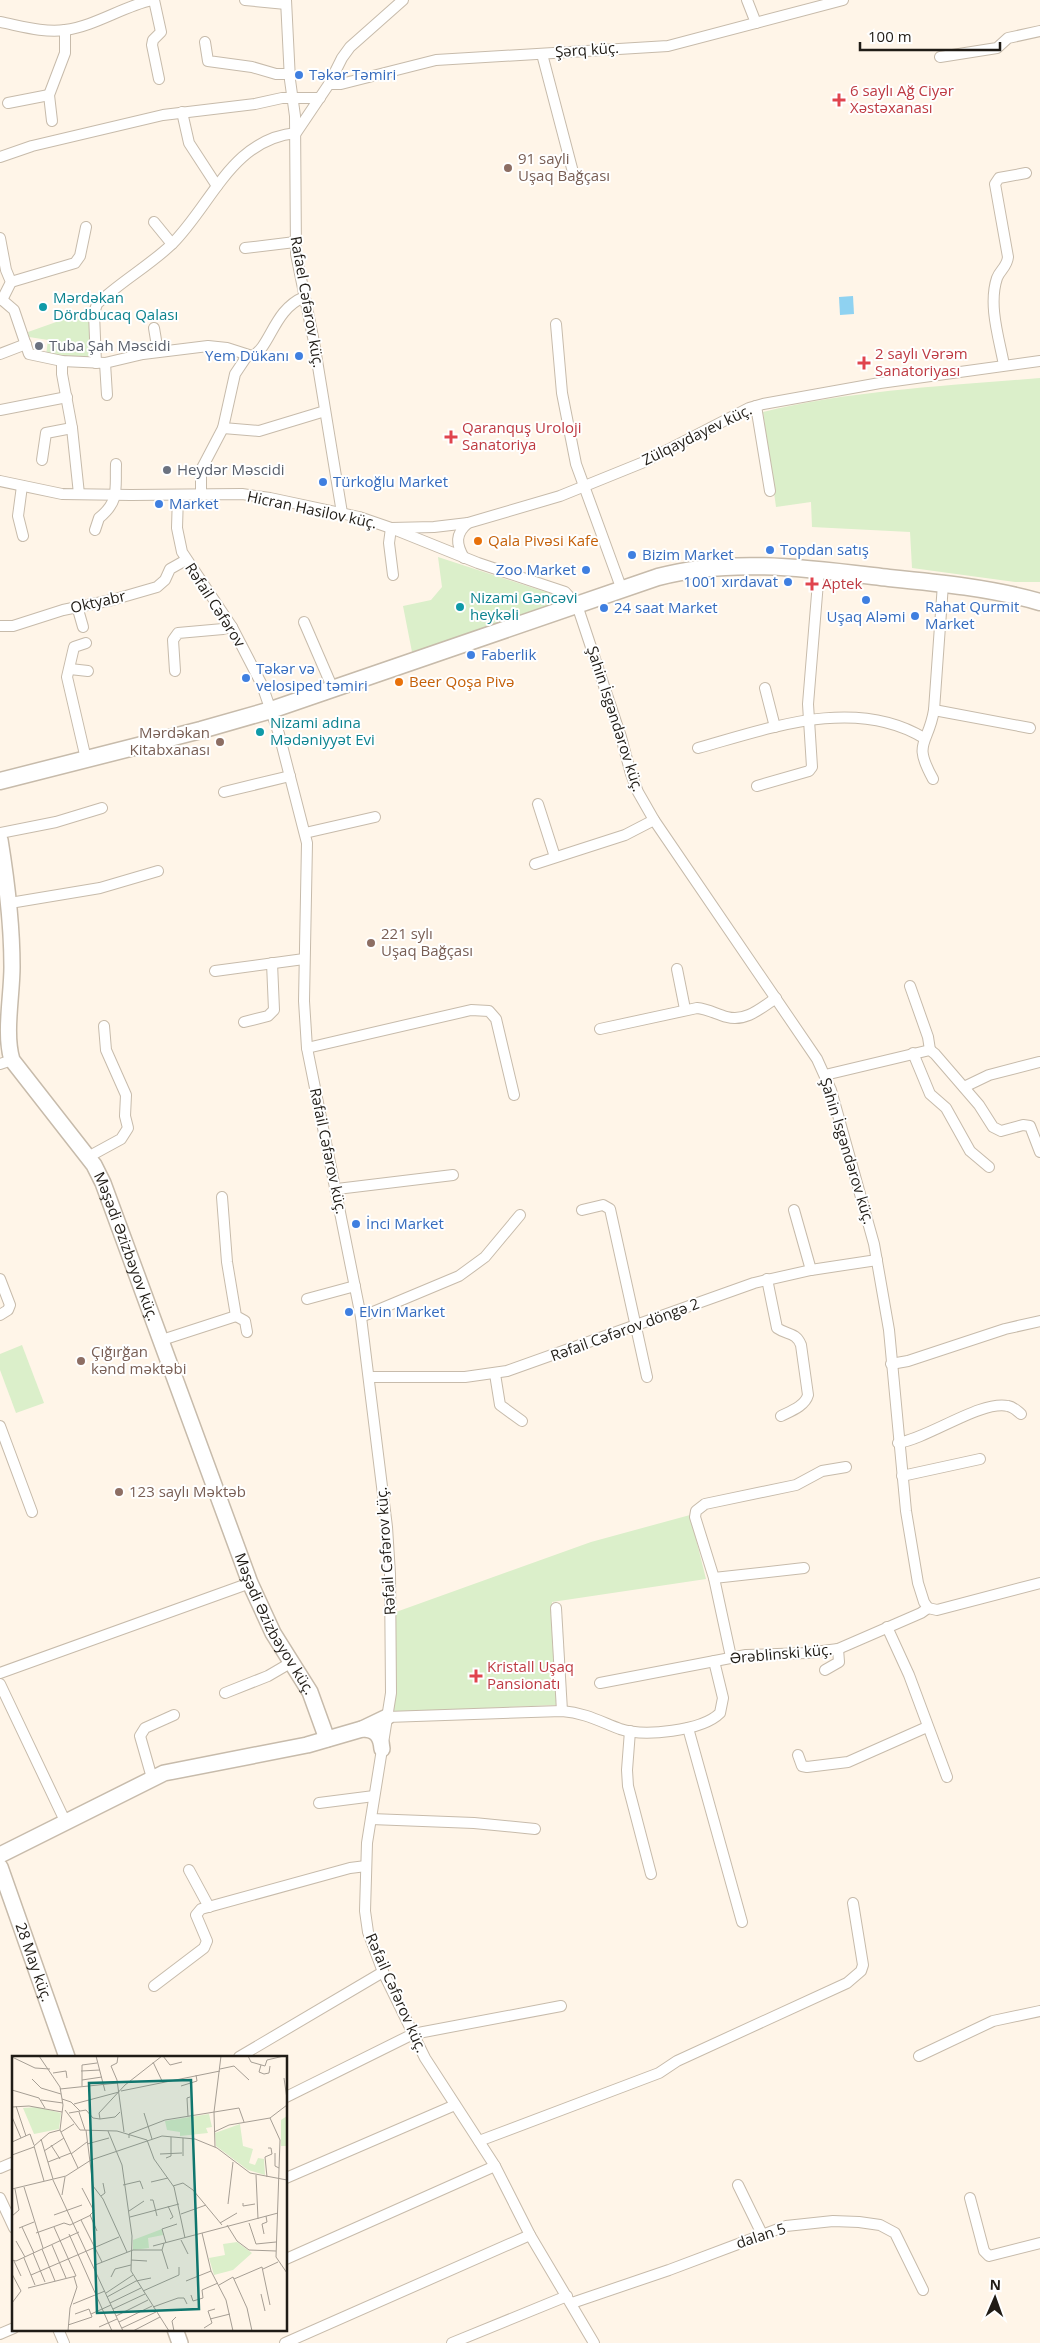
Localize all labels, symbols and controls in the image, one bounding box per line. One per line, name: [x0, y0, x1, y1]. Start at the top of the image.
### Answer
scale bar: [860, 20, 1000, 52]
text: 100 m: [868, 26, 912, 46]
street label: Şərq küç.: [554, 37, 620, 61]
place label: Təkər Təmiri: [309, 64, 396, 84]
marker: Təkər Təmiri: [293, 69, 305, 81]
place label: 6 saylı Ağ Ciyər Xəstəxanası: [850, 80, 954, 117]
marker: 6 saylı Ağ Ciyər Xəstəxanası: [832, 93, 846, 107]
place label: 91 sayli Uşaq Bağçası: [518, 148, 610, 185]
marker: 91 sayli Uşaq Bağçası: [502, 162, 514, 174]
street label: Rafael Cəfərov küç.: [287, 235, 329, 369]
place label: Mərdəkan Dördbucaq Qalası: [53, 287, 178, 324]
marker: Mərdəkan Dördbucaq Qalası: [37, 301, 49, 313]
place label: Tuba Şah Məscidi: [49, 335, 171, 355]
marker: Tuba Şah Məscidi: [33, 340, 45, 352]
place label: 2 saylı Vərəm Sanatoriyası: [875, 343, 968, 380]
place label: Yem Dükanı: [205, 345, 289, 365]
marker: Yem Dükanı: [293, 350, 305, 362]
marker: 2 saylı Vərəm Sanatoriyası: [857, 356, 871, 370]
street label: Zülqaydayev küç.: [638, 399, 755, 469]
place label: Qaranquş Uroloji Sanatoriya: [462, 417, 582, 454]
marker: Qaranquş Uroloji Sanatoriya: [444, 430, 458, 444]
place label: Heydər Məscidi: [177, 459, 285, 479]
marker: Heydər Məscidi: [161, 464, 173, 476]
place label: Türkoğlu Market: [333, 471, 448, 491]
marker: Türkoğlu Market: [317, 476, 329, 488]
street label: Hicran Hasilov küç.: [245, 485, 379, 533]
place label: Market: [169, 493, 219, 513]
marker: Market: [153, 498, 165, 510]
place label: Qala Pivəsi Kafe: [488, 530, 599, 550]
marker: Qala Pivəsi Kafe: [472, 535, 484, 547]
place label: Topdan satış: [780, 539, 869, 559]
place label: Bizim Market: [642, 544, 734, 564]
marker: Topdan satış: [764, 544, 776, 556]
marker: Bizim Market: [626, 549, 638, 561]
street label: Rəfail Cəfərov: [181, 559, 251, 651]
place label: Zoo Market: [496, 559, 576, 579]
marker: Zoo Market: [580, 564, 592, 576]
place label: 1001 xırdavat: [683, 571, 778, 591]
place label: Aptek: [822, 573, 862, 593]
marker: 1001 xırdavat: [782, 576, 794, 588]
marker: Aptek: [806, 578, 818, 590]
street label: Oktyabr: [68, 585, 127, 617]
place label: Nizami Gəncəvi heykəli: [470, 587, 577, 624]
marker: Uşaq Aləmi: [860, 594, 872, 606]
place label: Rahat Qurmit Market: [925, 596, 1019, 633]
place label: 24 saat Market: [614, 597, 718, 617]
marker: Nizami Gəncəvi heykəli: [454, 601, 466, 613]
marker: 24 saat Market: [598, 602, 610, 614]
place label: Uşaq Aləmi: [827, 606, 905, 626]
marker: Rahat Qurmit Market: [909, 610, 921, 622]
street label: Şahin İsgəndərov küç.: [583, 643, 649, 794]
place label: Faberlik: [481, 644, 536, 664]
marker: Faberlik: [465, 649, 477, 661]
place label: Təkər və velosiped təmiri: [256, 658, 368, 695]
place label: Beer Qoşa Pivə: [409, 671, 514, 691]
marker: Təkər və velosiped təmiri: [240, 672, 252, 684]
marker: Beer Qoşa Pivə: [393, 676, 405, 688]
place label: Nizami adına Mədəniyyət Evi: [270, 712, 375, 749]
place label: Mərdəkan Kitabxanası: [130, 722, 210, 759]
marker: Nizami adına Mədəniyyət Evi: [254, 726, 266, 738]
marker: Mərdəkan Kitabxanası: [214, 736, 226, 748]
place label: 221 sylı Uşaq Bağçası: [381, 923, 473, 960]
marker: 221 sylı Uşaq Bağçası: [365, 937, 377, 949]
street label: Şahin İsgəndərov küç.: [816, 1075, 880, 1226]
street label: Rəfail Cəfərov küç.: [306, 1086, 352, 1216]
street label: Məşədi Əzizbəyov küç.: [90, 1168, 164, 1323]
place label: İnci Market: [366, 1213, 444, 1233]
marker: İnci Market: [350, 1218, 362, 1230]
street label: Rəfail Cəfərov döngə 2: [548, 1293, 702, 1365]
place label: Elvin Market: [359, 1301, 445, 1321]
marker: Elvin Market: [343, 1306, 355, 1318]
place label: Çığırğan kənd məktəbi: [91, 1341, 187, 1378]
marker: Çığırğan kənd məktəbi: [75, 1355, 87, 1367]
place label: 123 saylı Məktəb: [129, 1481, 246, 1501]
marker: 123 saylı Məktəb: [113, 1486, 125, 1498]
street label: Rəfail Cəfərov küç.: [371, 1486, 399, 1616]
street label: Məşədi Əzizbəyov küç.: [231, 1550, 320, 1698]
street label: Ərəblinski küç.: [729, 1639, 833, 1667]
place label: Kristall Uşaq Pansionatı: [487, 1656, 574, 1693]
marker: Kristall Uşaq Pansionatı: [469, 1669, 483, 1683]
street label: 28 May küç.: [11, 1920, 58, 2004]
street label: Rəfail Cəfərov küç.: [362, 1930, 432, 2055]
inset map: [12, 2056, 288, 2330]
street label: dalan 5: [733, 2218, 788, 2252]
north arrow: [970, 2273, 1020, 2323]
text: N: [989, 2275, 1001, 2294]

